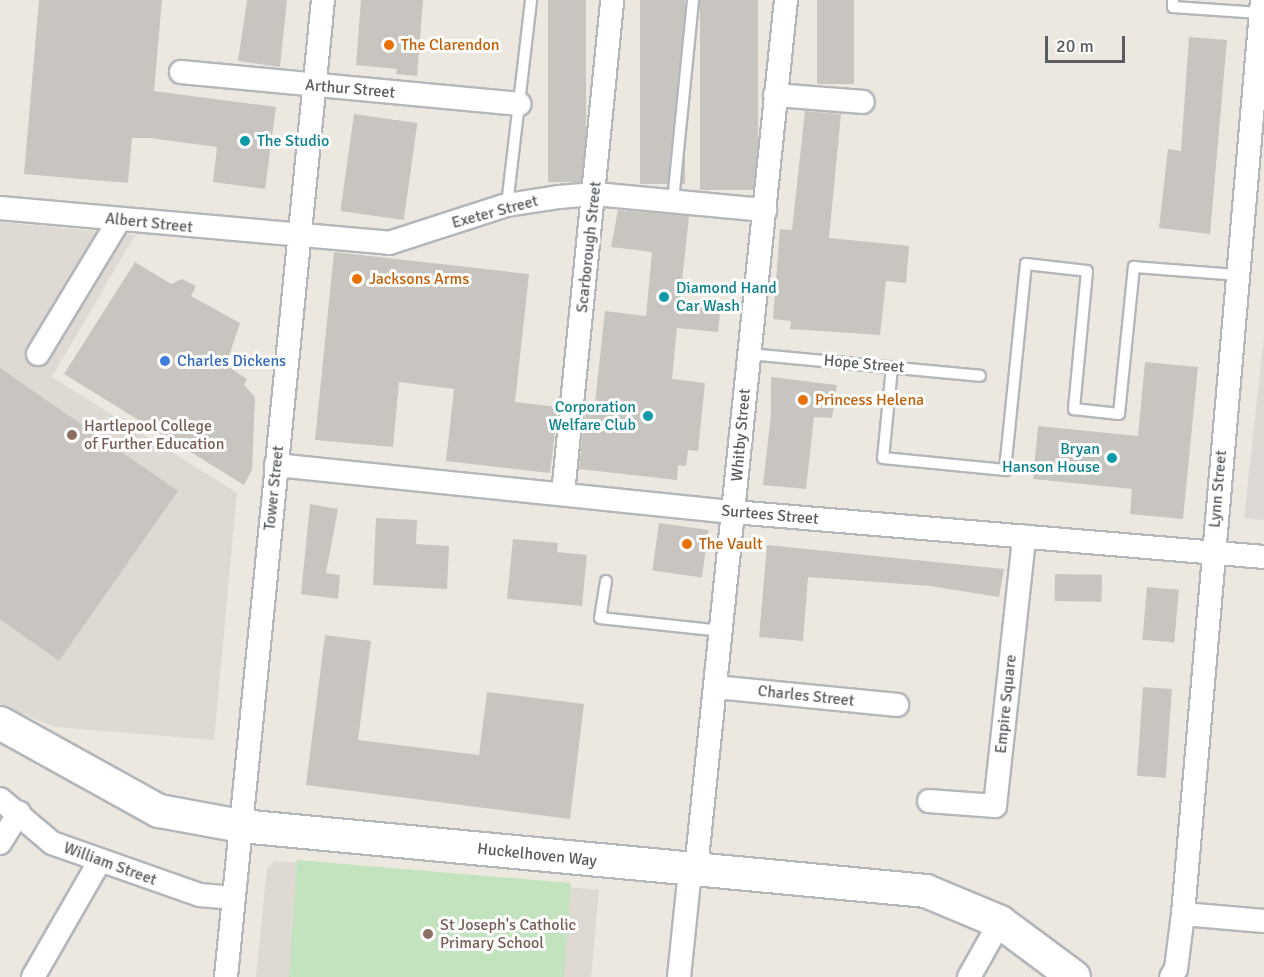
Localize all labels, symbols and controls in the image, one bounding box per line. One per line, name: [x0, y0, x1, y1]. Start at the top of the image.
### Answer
scale bar: [1048, 24, 1128, 62]
place label: The Clarendon: [401, 35, 499, 55]
text: 20 m: [1056, 35, 1094, 57]
marker: The Clarendon: [382, 38, 396, 52]
street label: Arthur Street: [304, 76, 396, 102]
place label: The Studio: [257, 131, 329, 151]
marker: The Studio: [238, 134, 252, 148]
street label: Scarborough Street: [573, 180, 605, 314]
street label: Exeter Street: [450, 191, 540, 233]
street label: Albert Street: [104, 209, 194, 237]
place label: Jacksons Arms: [369, 269, 469, 289]
marker: Jacksons Arms: [350, 272, 364, 286]
place label: Diamond Hand Car Wash: [676, 278, 777, 316]
marker: Diamond Hand Car Wash: [657, 290, 671, 304]
place label: Charles Dickens: [177, 351, 286, 371]
street label: Hope Street: [823, 351, 905, 377]
marker: Charles Dickens: [158, 354, 172, 368]
street label: Whitby Street: [727, 388, 755, 482]
place label: Princess Helena: [815, 390, 924, 410]
marker: Princess Helena: [796, 393, 810, 407]
place label: Corporation Welfare Club: [548, 397, 636, 435]
marker: Corporation Welfare Club: [641, 409, 655, 423]
place label: Hartlepool College of Further Education: [84, 416, 224, 454]
marker: Hartlepool College of Further Education: [65, 428, 79, 442]
place label: Bryan Hanson House: [1002, 439, 1100, 477]
street label: Tower Street: [260, 445, 288, 531]
street label: Lynn Street: [1205, 449, 1231, 529]
marker: Bryan Hanson House: [1105, 451, 1119, 465]
street label: Surtees Street: [721, 501, 819, 529]
place label: The Vault: [699, 534, 763, 554]
marker: The Vault: [680, 537, 694, 551]
street label: Empire Square: [991, 653, 1021, 755]
street label: Charles Street: [757, 681, 855, 711]
street label: William Street: [61, 838, 159, 890]
street label: Huckelhoven Way: [476, 839, 598, 871]
place label: St Joseph's Catholic Primary School: [440, 915, 576, 953]
marker: St Joseph's Catholic Primary School: [421, 927, 435, 941]

